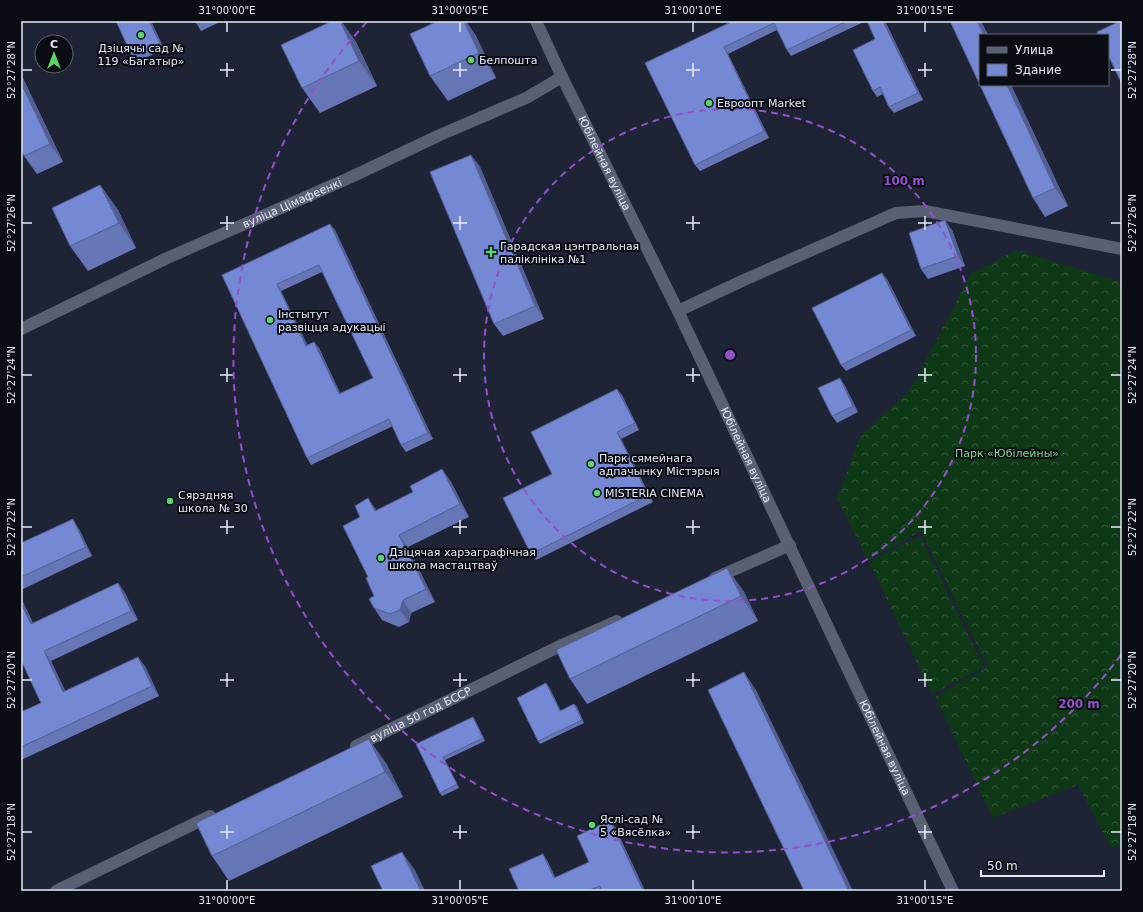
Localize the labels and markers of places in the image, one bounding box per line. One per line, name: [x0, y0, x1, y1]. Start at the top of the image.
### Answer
marker: Дзіцячы сад № 119 «Багатыр»: [136, 30, 146, 40]
place label: Дзіцячы сад № 119 «Багатыр»: [98, 42, 184, 68]
place label: Белпошта: [479, 54, 537, 67]
marker: Белпошта: [466, 55, 476, 65]
place label: Евроопт Market: [717, 97, 806, 110]
marker: Евроопт Market: [704, 98, 714, 108]
place label: Гарадская цэнтральная паліклініка №1: [500, 240, 639, 266]
marker: Гарадская цэнтральная паліклініка №1: [485, 246, 497, 258]
place label: Інстытут развіцця адукацыі: [278, 308, 386, 334]
marker: Інстытут развіцця адукацыі: [265, 315, 275, 325]
centre of rings: [723, 348, 737, 362]
place label: Парк сямейнага адпачынку Містэрыя: [599, 452, 720, 478]
marker: Парк сямейнага адпачынку Містэрыя: [586, 459, 596, 469]
place label: MISTERIA CINEMA: [605, 487, 704, 500]
marker: MISTERIA CINEMA: [592, 488, 602, 498]
place label: Сярэдняя школа № 30: [178, 489, 248, 515]
marker: Сярэдняя школа № 30: [165, 496, 175, 506]
place label: Дзіцячая харэаграфічная школа мастацтваў: [389, 546, 536, 572]
marker: Дзіцячая харэаграфічная школа мастацтваў: [376, 553, 386, 563]
place label: Яслі-сад № 5 «Вясёлка»: [600, 813, 671, 839]
marker: Яслі-сад № 5 «Вясёлка»: [587, 820, 597, 830]

